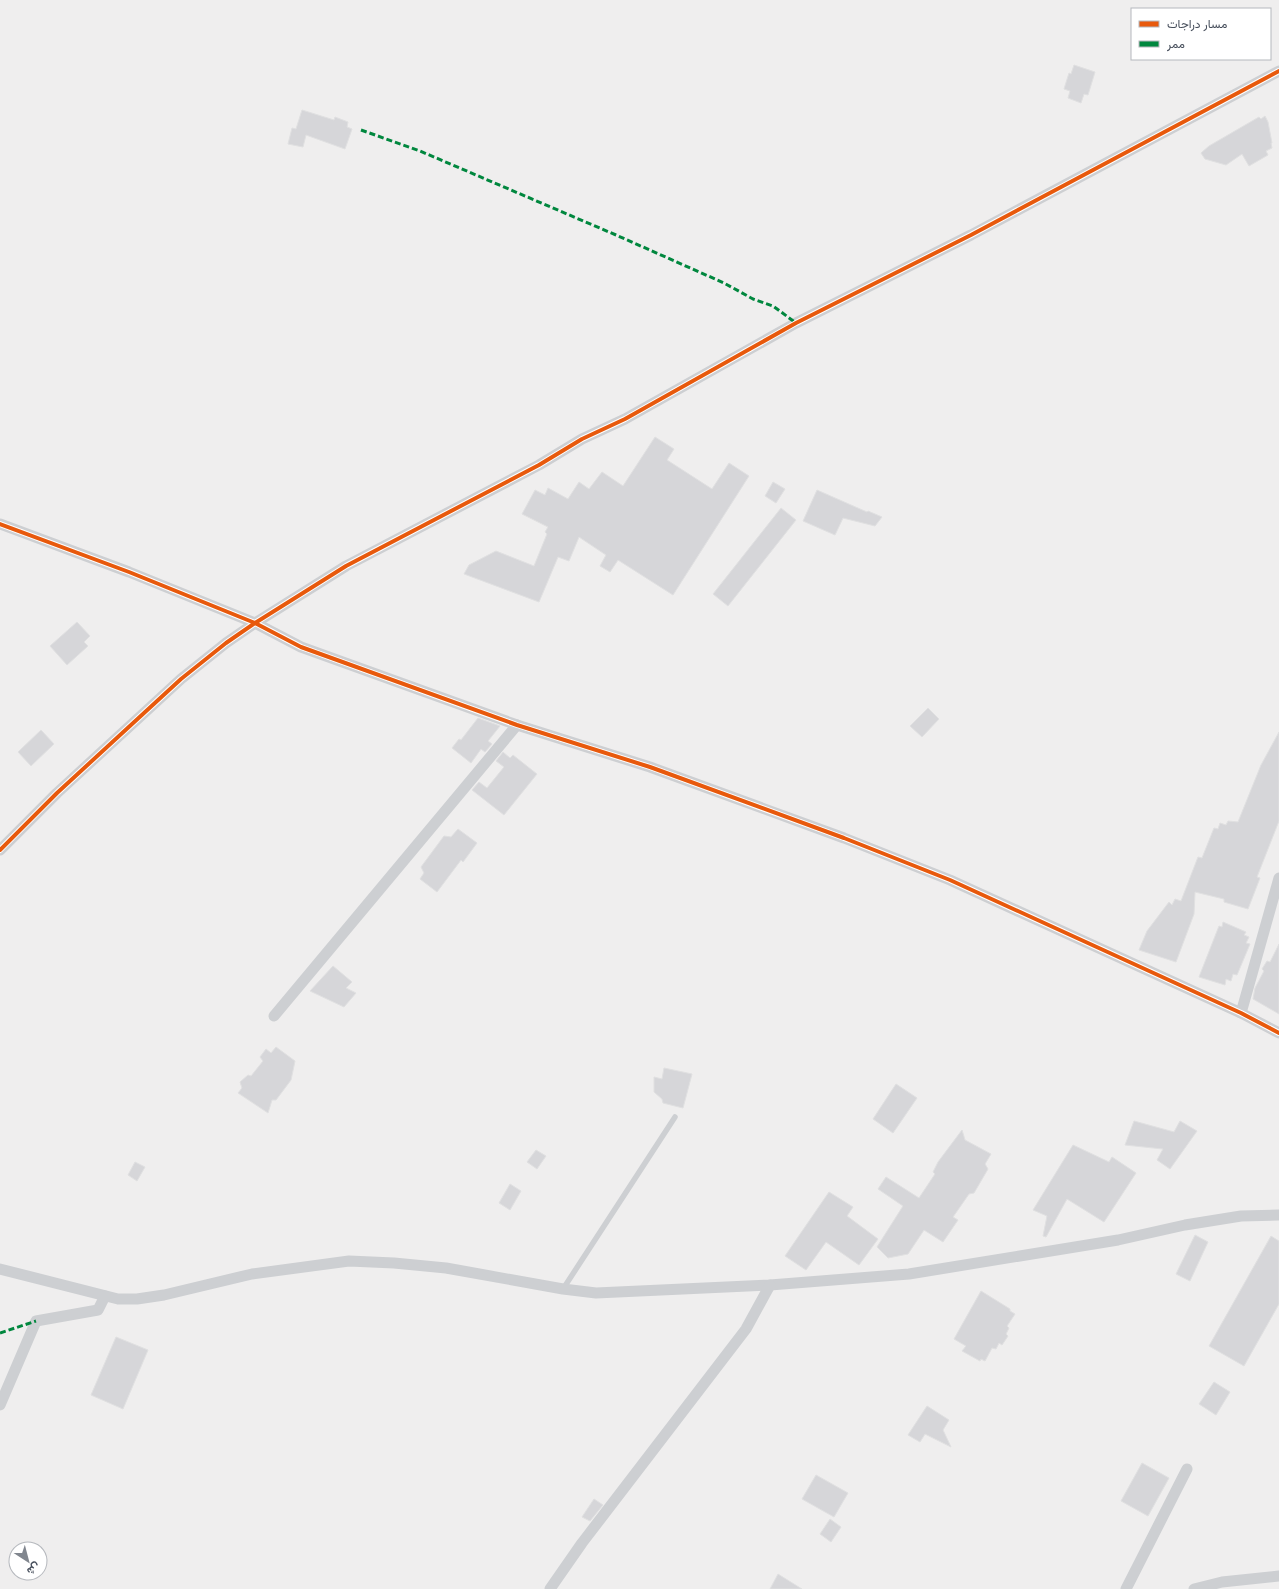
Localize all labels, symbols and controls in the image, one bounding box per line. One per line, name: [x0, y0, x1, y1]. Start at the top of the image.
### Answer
legend: [1131, 8, 1271, 60]
text: مسار دراجات: [1167, 15, 1227, 32]
text: ممر: [1166, 35, 1185, 52]
north arrow: [8, 1541, 48, 1581]
text: ش: [24, 1560, 44, 1579]

